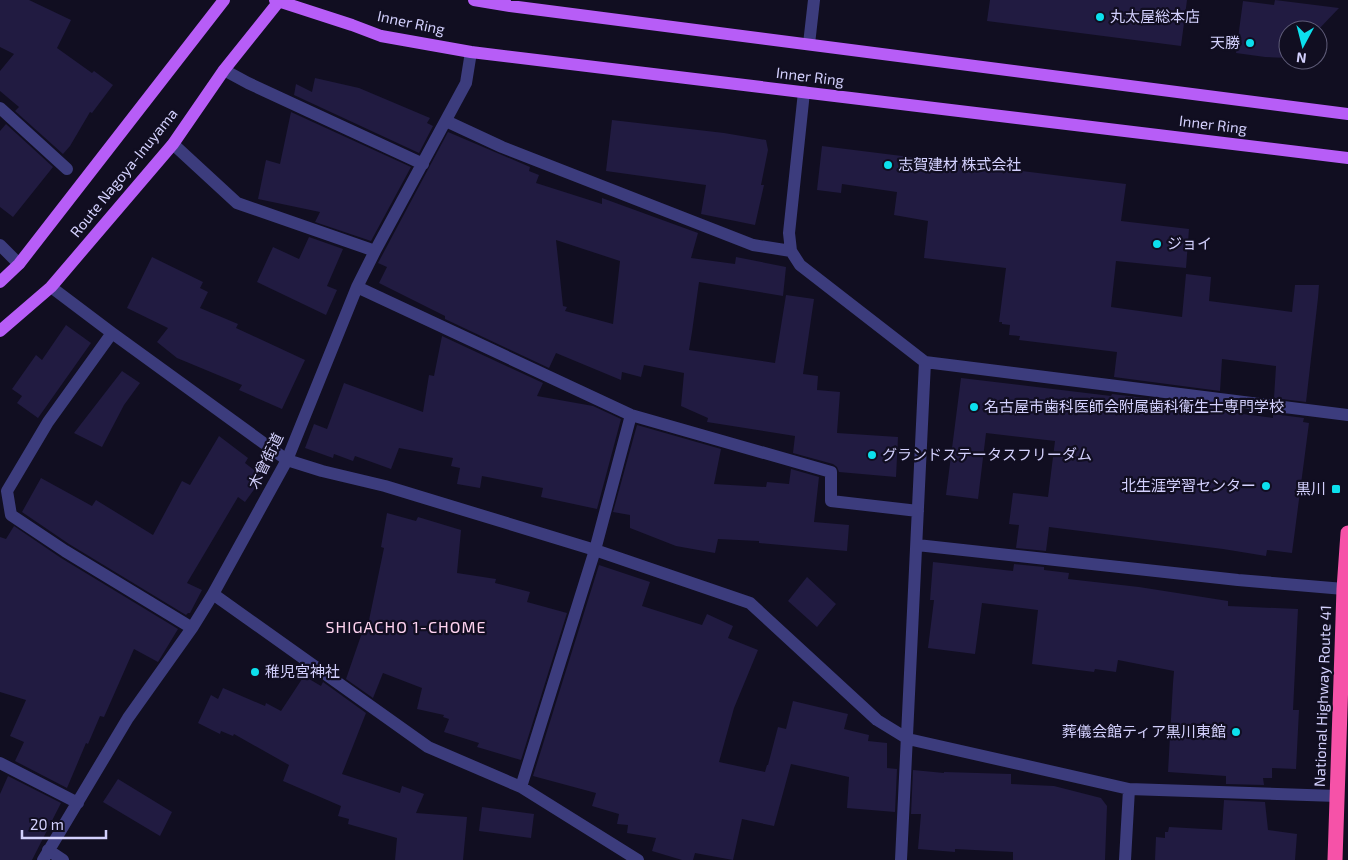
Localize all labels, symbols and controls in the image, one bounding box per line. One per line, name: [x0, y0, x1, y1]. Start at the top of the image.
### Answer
street label: Inner Ring: [376, 6, 447, 38]
place label: 丸太屋総本店: [1110, 7, 1200, 25]
marker: 丸太屋総本店: [1094, 11, 1106, 23]
north arrow: [1278, 20, 1328, 70]
place label: 天勝: [1210, 33, 1240, 51]
marker: 天勝: [1244, 37, 1256, 49]
text: N: [1295, 49, 1307, 67]
street label: Inner Ring: [775, 63, 846, 89]
street label: Route Nagoya-Inuyama: [66, 104, 181, 240]
street label: Inner Ring: [1178, 111, 1249, 137]
place label: 志賀建材 株式会社: [898, 155, 1021, 173]
marker: 志賀建材 株式会社: [882, 159, 894, 171]
place label: ジョイ: [1167, 234, 1212, 252]
marker: ジョイ: [1151, 238, 1163, 250]
place label: 名古屋市歯科医師会附属歯科衛生士専門学校: [984, 397, 1284, 415]
marker: 名古屋市歯科医師会附属歯科衛生士専門学校: [968, 401, 980, 413]
street label: 木曾街道: [244, 430, 286, 491]
place label: グランドステータスフリーダム: [882, 445, 1092, 463]
marker: グランドステータスフリーダム: [866, 449, 878, 461]
place label: 北生涯学習センター: [1121, 476, 1256, 494]
place label: 黒川: [1296, 479, 1326, 497]
marker: 北生涯学習センター: [1260, 480, 1272, 492]
marker: 黒川: [1330, 483, 1342, 495]
street label: National Highway Route 41: [1310, 605, 1334, 787]
district label: SHIGACHO 1-CHOME: [326, 617, 486, 636]
place label: 稚児宮神社: [265, 662, 340, 680]
marker: 稚児宮神社: [249, 666, 261, 678]
place label: 葬儀会館ティア黒川東館: [1062, 722, 1226, 740]
marker: 葬儀会館ティア黒川東館: [1230, 726, 1242, 738]
scale bar: [22, 808, 106, 840]
text: 20 m: [30, 815, 64, 833]

